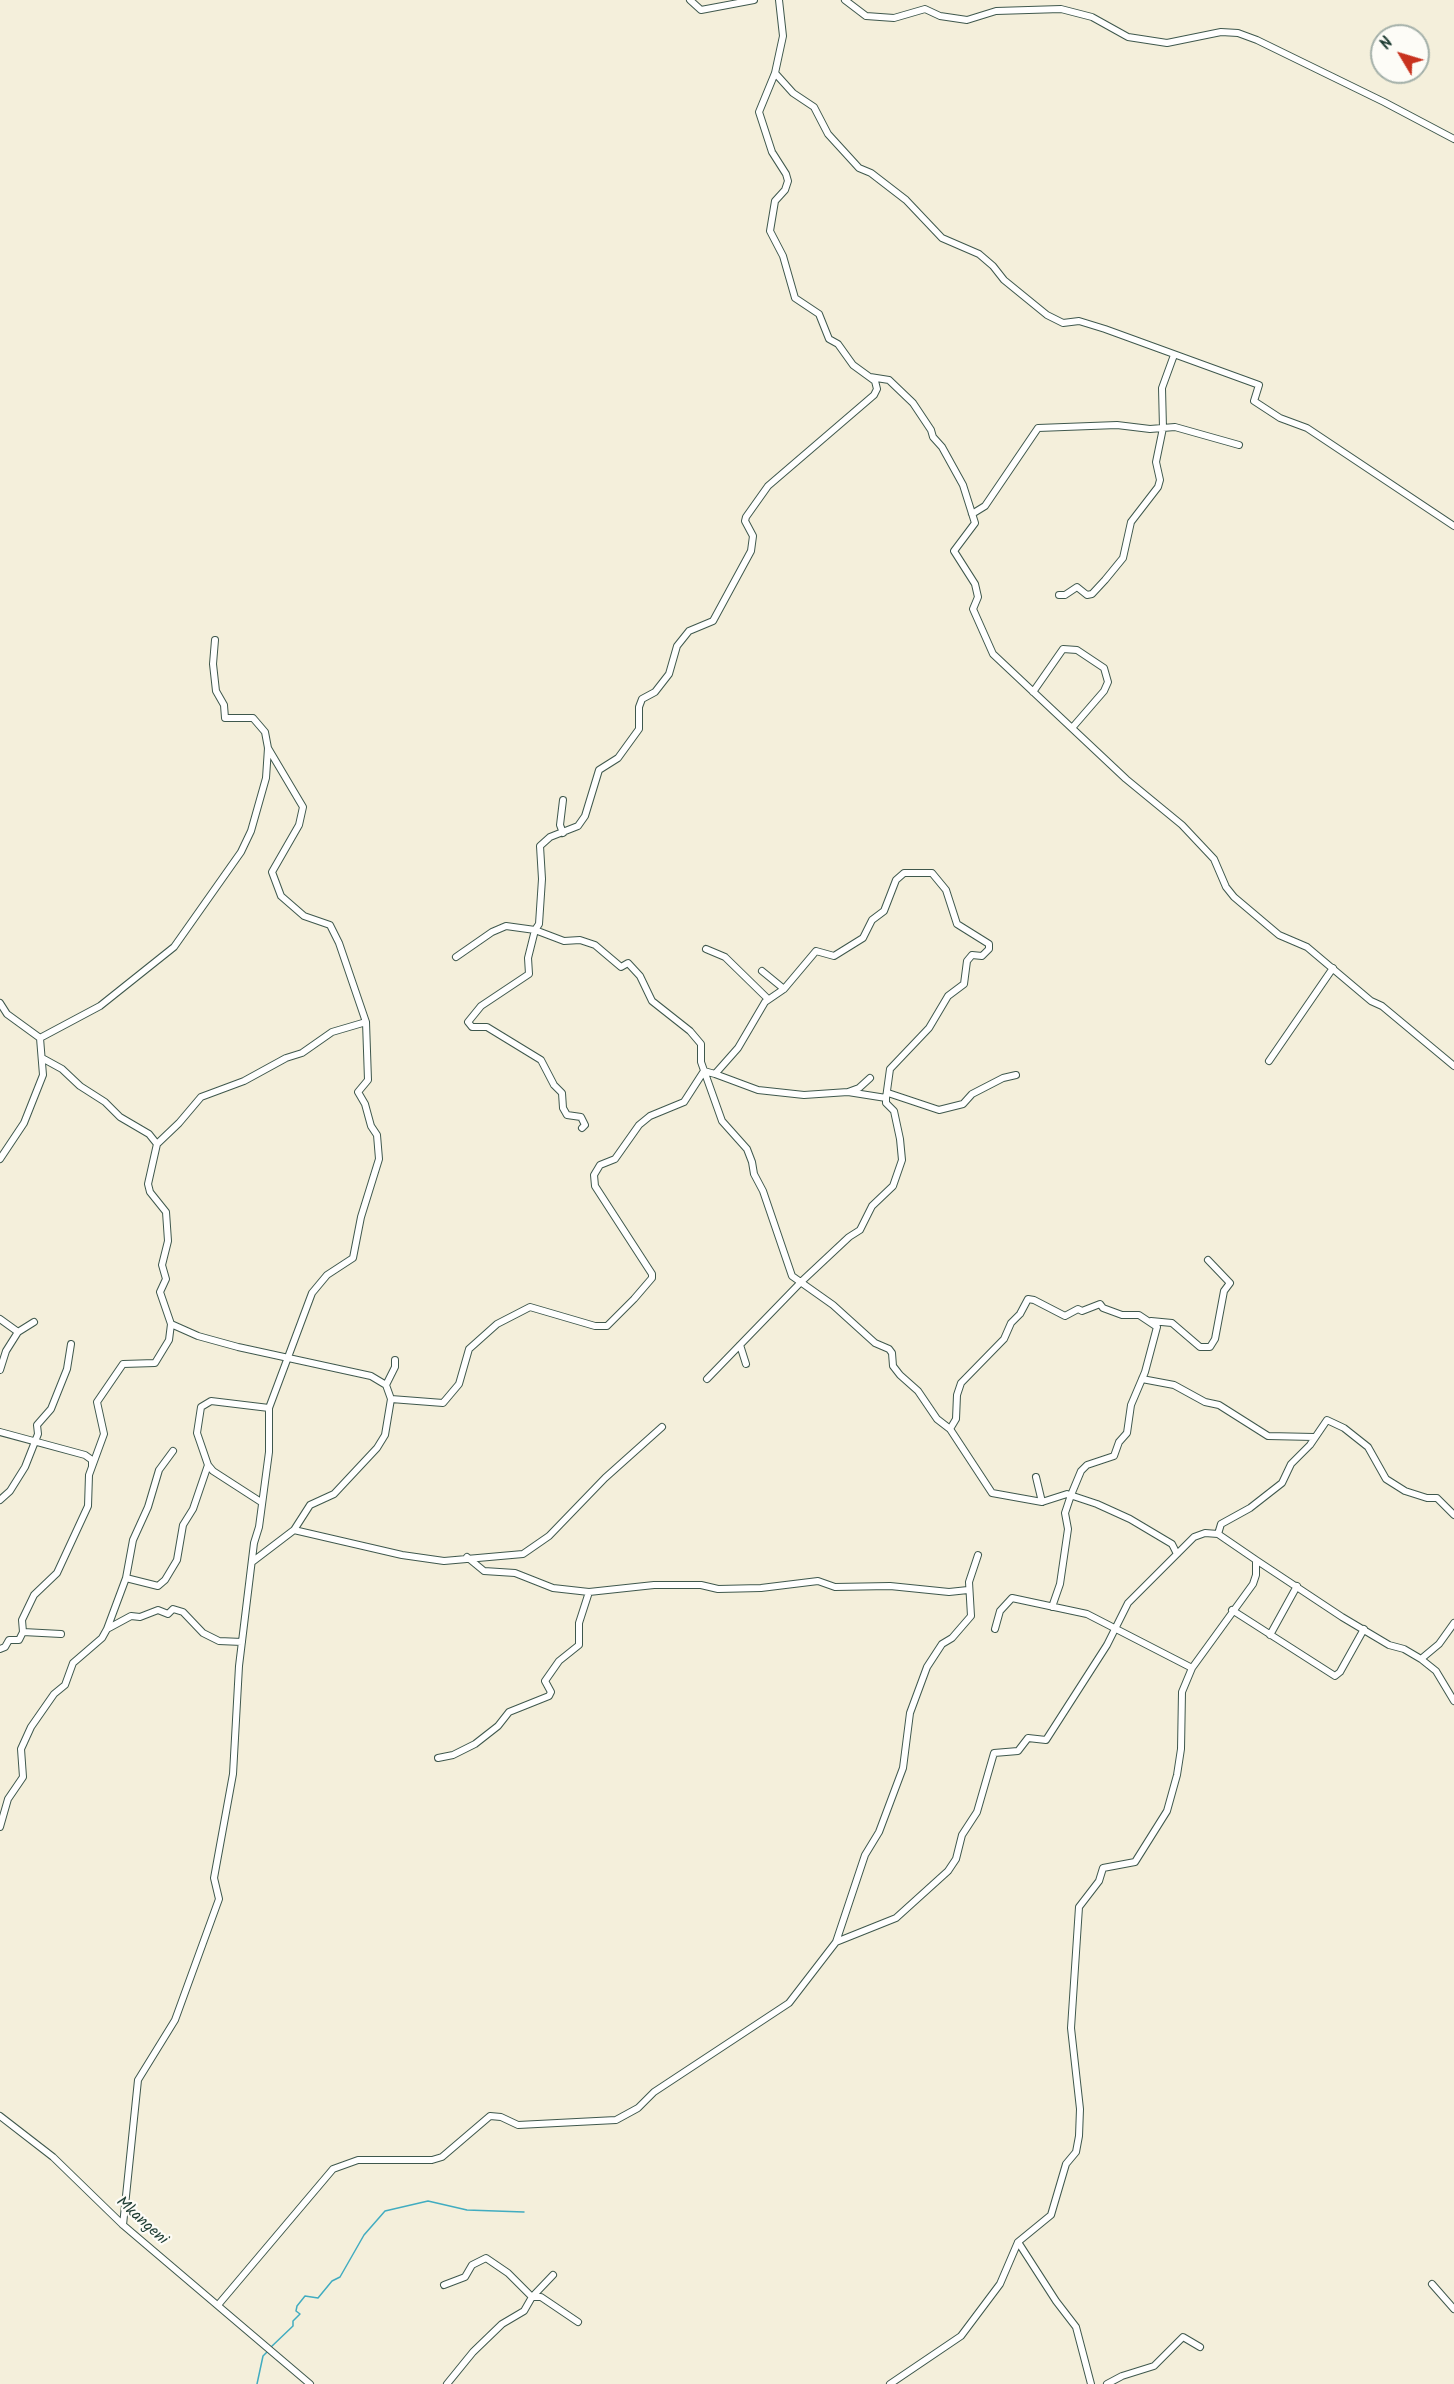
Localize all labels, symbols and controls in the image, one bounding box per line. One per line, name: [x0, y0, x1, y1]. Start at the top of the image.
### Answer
north arrow: [1370, 24, 1430, 84]
text: N: [1374, 32, 1400, 56]
street label: Mkangeni: [111, 2194, 171, 2250]

